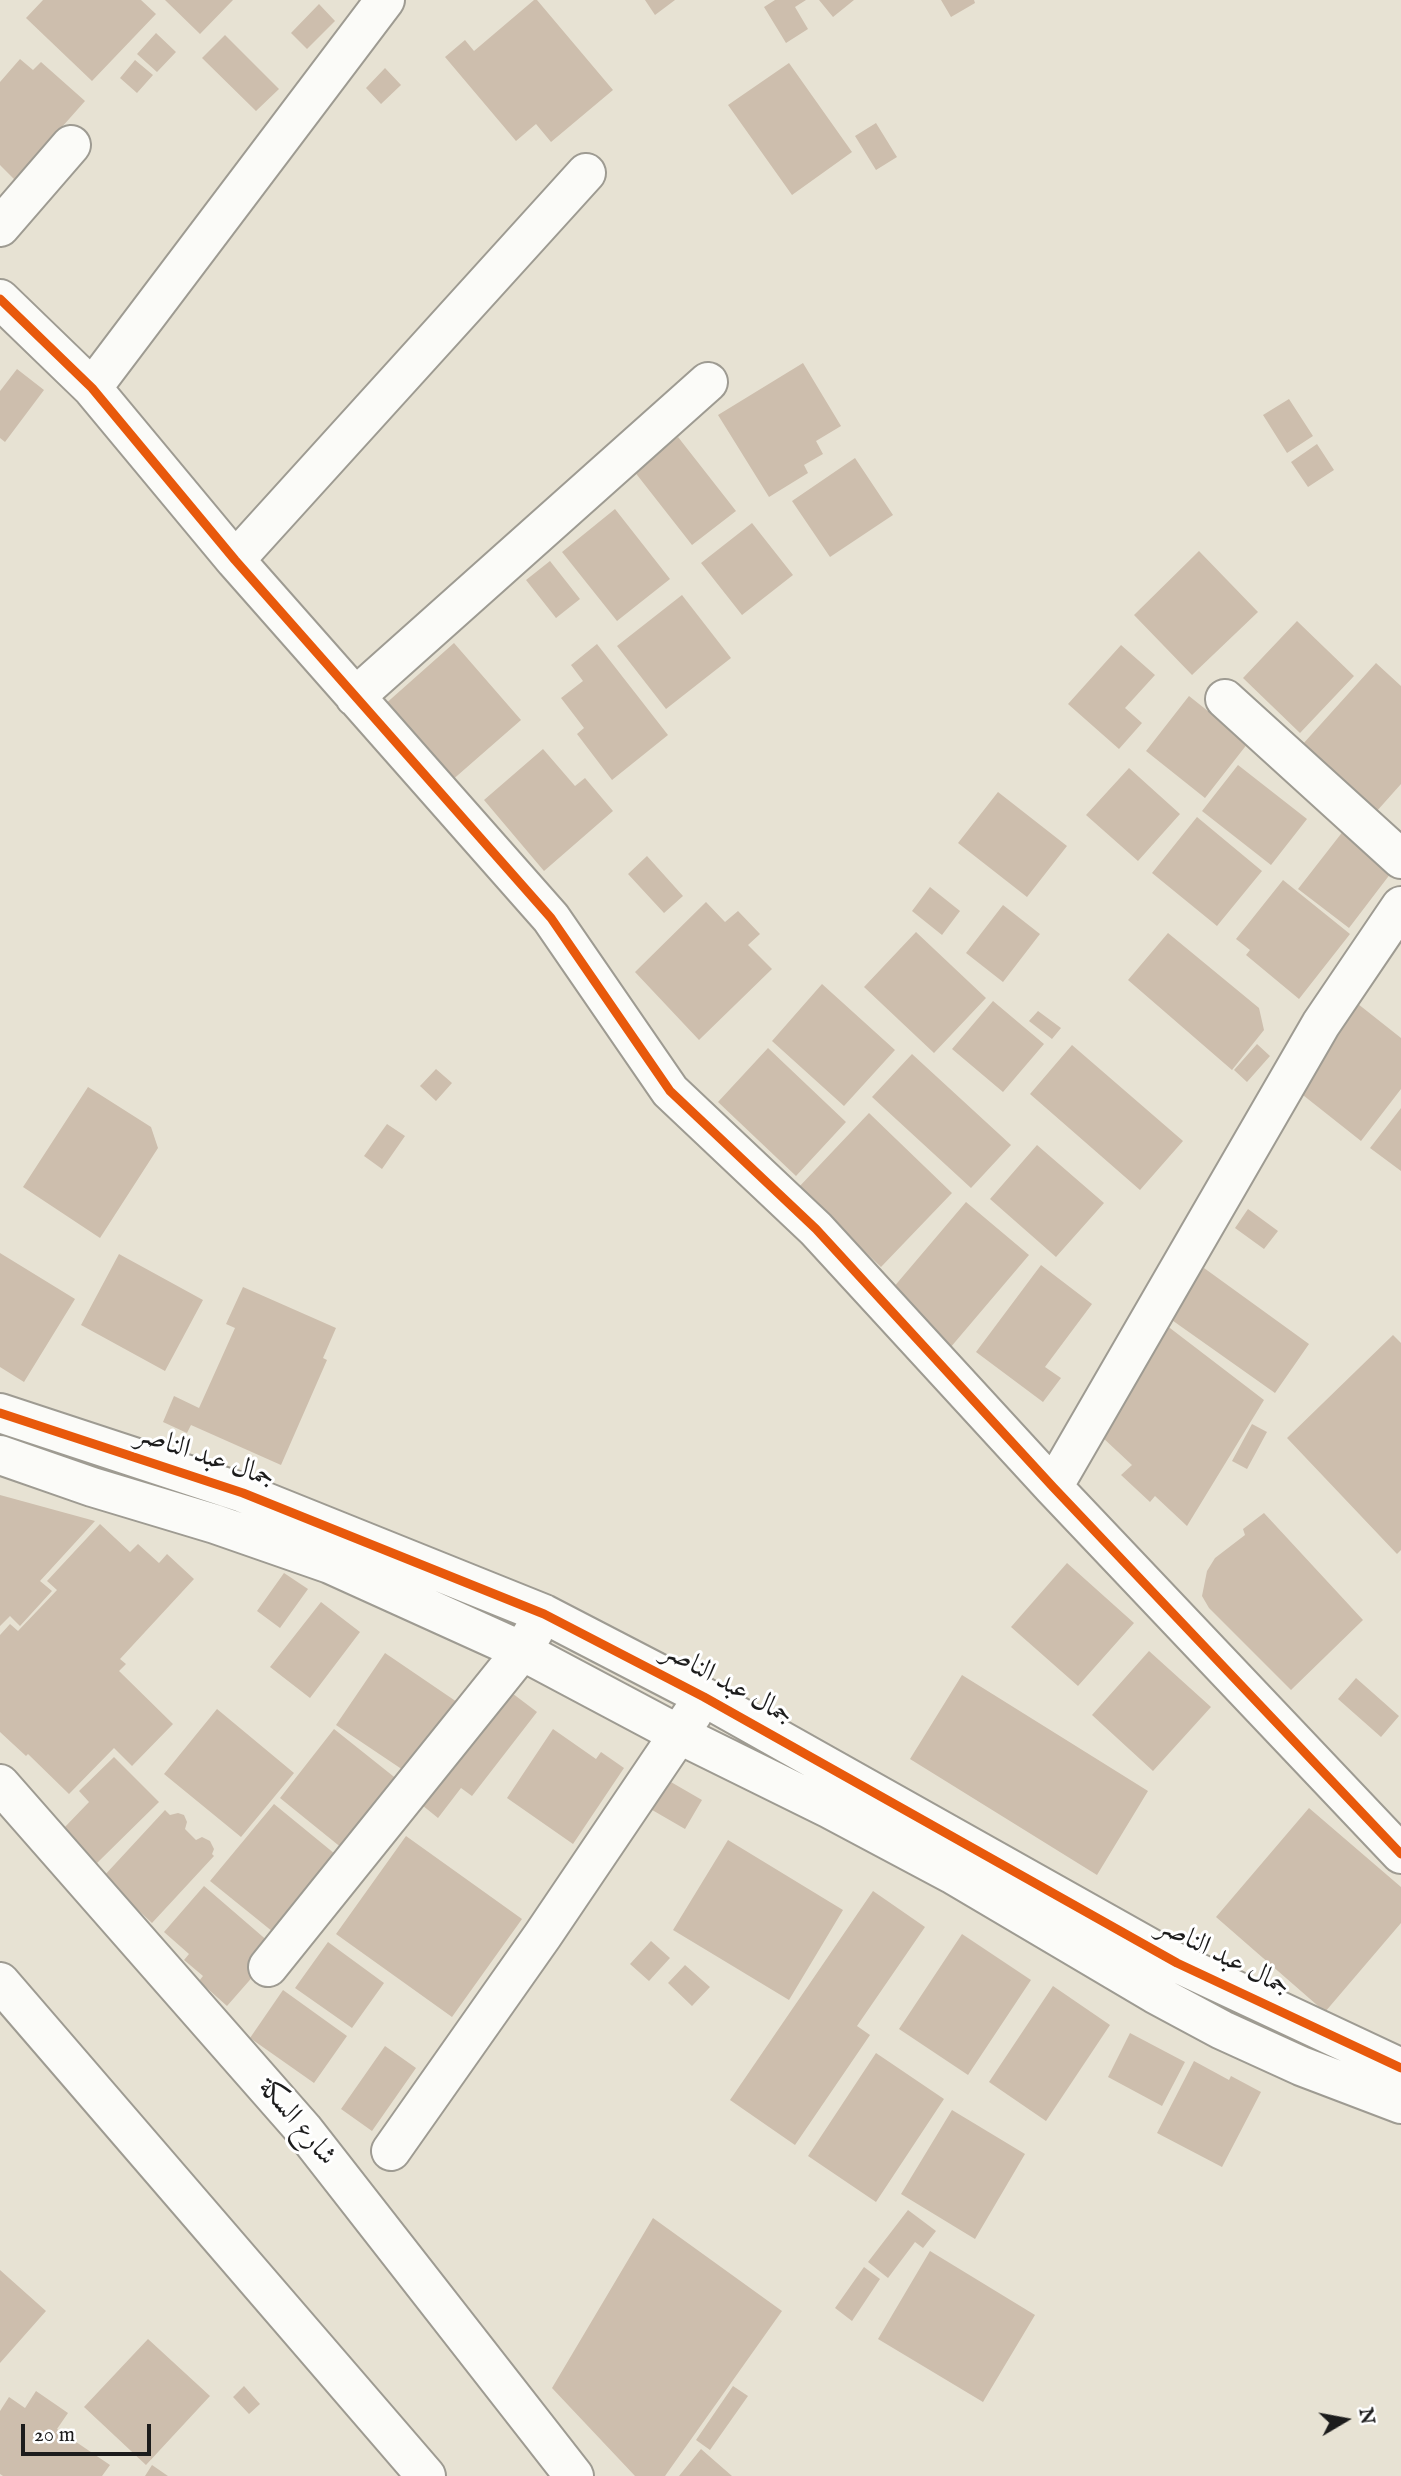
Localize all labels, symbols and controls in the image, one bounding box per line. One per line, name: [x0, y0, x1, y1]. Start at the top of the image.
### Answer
street label: جمال عبد الناصر: [131, 1419, 279, 1497]
street label: جمال عبد الناصر: [656, 1635, 798, 1735]
street label: جمال عبد الناصر: [1151, 1910, 1295, 2006]
street label: شارع السكة: [250, 2072, 342, 2174]
north arrow: [1310, 2385, 1380, 2455]
text: N: [1352, 2406, 1379, 2427]
scale bar: [24, 2410, 154, 2454]
text: 20 m: [34, 2422, 75, 2449]

